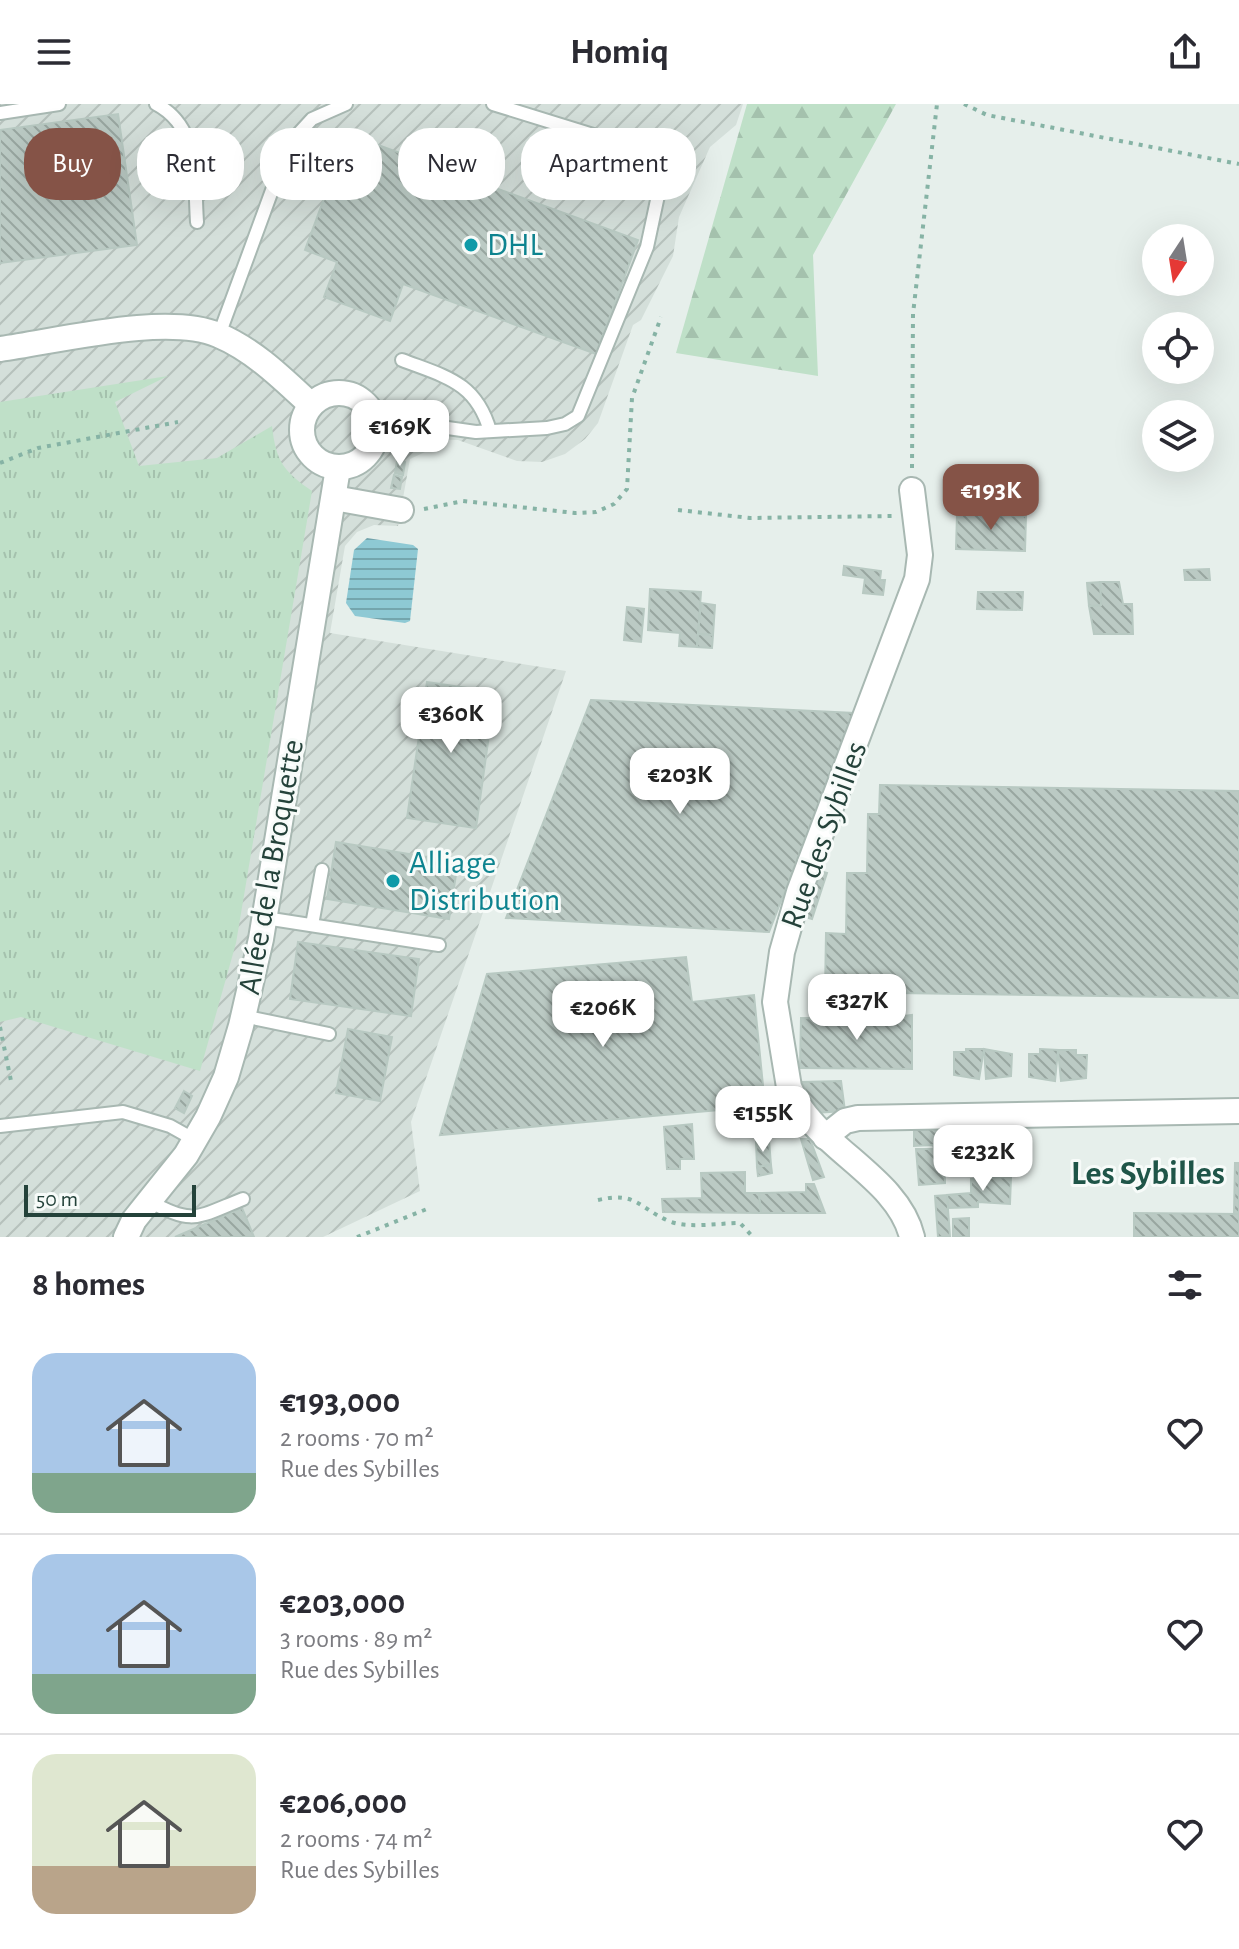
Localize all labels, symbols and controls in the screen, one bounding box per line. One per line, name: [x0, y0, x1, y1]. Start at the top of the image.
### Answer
icon: menu: [32, 30, 76, 74]
icon: share: [1163, 30, 1207, 74]
text: Homiq: [570, 34, 669, 70]
chip: Buy: [24, 128, 121, 200]
chip: Rent: [137, 128, 244, 200]
chip: Filters: [260, 128, 382, 200]
chip: New: [398, 128, 505, 200]
chip: Apartment: [521, 128, 696, 200]
north arrow: [1142, 224, 1214, 296]
map controls: [1142, 224, 1214, 472]
place label: DHL: [487, 229, 544, 261]
marker: DHL: [462, 236, 480, 254]
button: locate: [1142, 312, 1214, 384]
pin: €169K: [344, 400, 456, 468]
button: layers: [1142, 400, 1214, 472]
text: €169K: [369, 413, 431, 439]
pin: €193K: [935, 464, 1047, 532]
text: €193K: [961, 477, 1021, 503]
pin: €360K: [395, 687, 507, 755]
text: €360K: [419, 700, 483, 726]
street label: Allée de la Broquette: [233, 737, 309, 997]
street label: Rue des Sybilles: [775, 737, 873, 933]
pin: €203K: [624, 748, 736, 816]
text: €203K: [648, 761, 712, 787]
place label: Alliage Distribution: [409, 847, 560, 916]
marker: Alliage Distribution: [384, 872, 402, 890]
pin: €327K: [801, 974, 913, 1042]
pin: €206K: [547, 981, 659, 1049]
text: €327K: [826, 987, 888, 1013]
text: €206K: [570, 994, 636, 1020]
pin: €155K: [707, 1086, 819, 1154]
text: €155K: [733, 1099, 793, 1125]
pin: €232K: [927, 1125, 1039, 1193]
text: €232K: [951, 1138, 1015, 1164]
district label: Les Sybilles: [1071, 1157, 1225, 1191]
scale bar: [24, 1181, 196, 1217]
text: 50 m: [36, 1188, 78, 1210]
icon: filters: [1163, 1263, 1207, 1307]
text: 8 homes: [32, 1268, 145, 1302]
icon: home: [96, 1385, 192, 1481]
text: €193,000: [280, 1385, 400, 1419]
icon: heart: [1163, 1411, 1207, 1455]
text: 2 rooms · 70 m²: [280, 1425, 433, 1451]
text: Rue des Sybilles: [280, 1456, 440, 1482]
icon: home: [96, 1586, 192, 1682]
text: €203,000: [280, 1586, 405, 1620]
icon: heart: [1163, 1612, 1207, 1656]
text: 3 rooms · 89 m²: [280, 1626, 432, 1652]
text: Rue des Sybilles: [280, 1657, 440, 1683]
icon: home: [96, 1786, 192, 1882]
text: €206,000: [280, 1786, 407, 1820]
icon: heart: [1163, 1812, 1207, 1856]
text: 2 rooms · 74 m²: [280, 1826, 432, 1852]
text: Rue des Sybilles: [280, 1857, 440, 1883]

